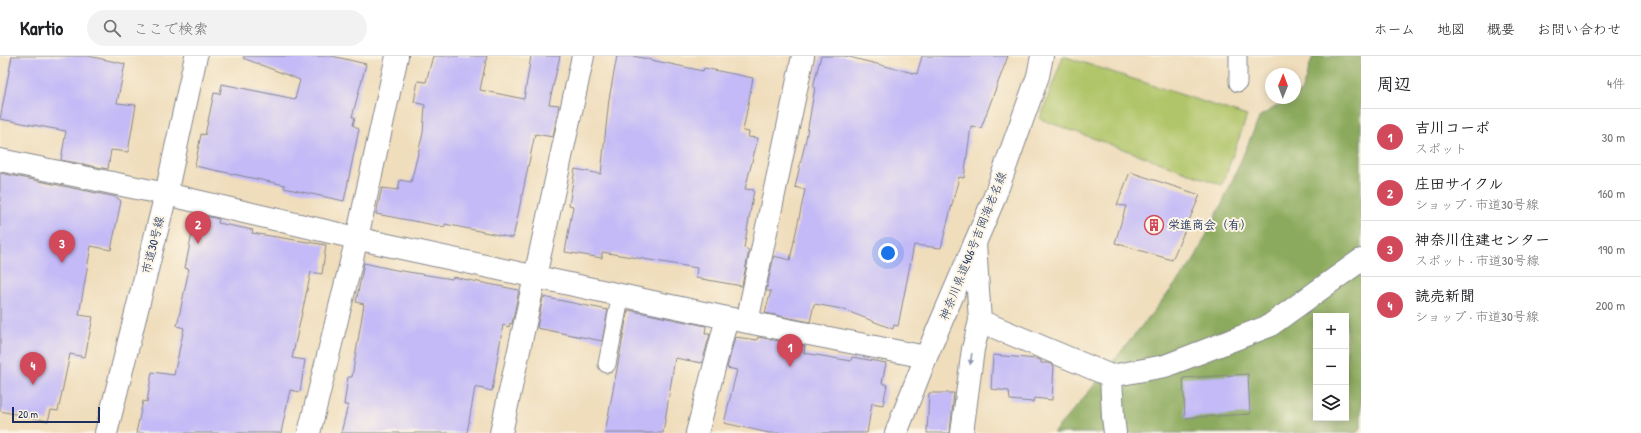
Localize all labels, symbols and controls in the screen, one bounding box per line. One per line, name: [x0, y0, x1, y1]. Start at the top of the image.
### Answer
search box: [87, 10, 367, 46]
text: Kartio: [20, 15, 63, 41]
icon: search: [101, 17, 123, 39]
text: ここで検索: [133, 18, 208, 39]
text: ホーム: [1374, 19, 1415, 38]
text: 地図: [1437, 19, 1465, 38]
text: 概要: [1487, 19, 1515, 38]
text: お問い合わせ: [1537, 19, 1621, 38]
north arrow: [1265, 68, 1301, 104]
text: 周辺: [1377, 72, 1411, 95]
text: 4件: [1607, 74, 1625, 92]
text: 吉川コーポ: [1415, 117, 1490, 138]
text: 1: [1388, 128, 1392, 146]
text: 30 m: [1602, 128, 1625, 146]
text: スポット: [1415, 139, 1467, 157]
street label: 神奈川県道406号吉岡海老名線: [935, 169, 1010, 323]
text: 庄田サイクル: [1415, 173, 1503, 194]
text: 2: [1387, 184, 1393, 202]
text: 160 m: [1597, 184, 1625, 202]
text: ショップ · 市道30号線: [1415, 195, 1539, 213]
pin: 2: [185, 211, 211, 244]
street label: 市道30号線: [137, 214, 168, 275]
building icon: 栄進商会（有）: [1143, 214, 1165, 236]
place label: 栄進商会（有）: [1168, 216, 1252, 233]
text: 神奈川住建センター: [1415, 229, 1550, 250]
pin: 3: [49, 230, 75, 263]
text: 3: [1387, 240, 1393, 258]
text: 190 m: [1598, 240, 1625, 258]
your location: [878, 243, 898, 263]
text: スポット · 市道30号線: [1415, 251, 1539, 269]
text: 読売新聞: [1415, 285, 1475, 306]
text: 4: [1388, 296, 1392, 314]
text: 200 m: [1595, 296, 1625, 314]
text: ショップ · 市道30号線: [1415, 307, 1539, 325]
map controls: [1313, 313, 1349, 421]
button: +: [1313, 313, 1349, 349]
pin: 1: [777, 334, 803, 367]
button: −: [1313, 349, 1349, 385]
pin: 4: [20, 352, 46, 385]
one-way arrow: [968, 353, 974, 365]
button: layers: [1313, 385, 1349, 421]
scale bar: [12, 405, 100, 424]
text: 20 m: [18, 407, 38, 421]

